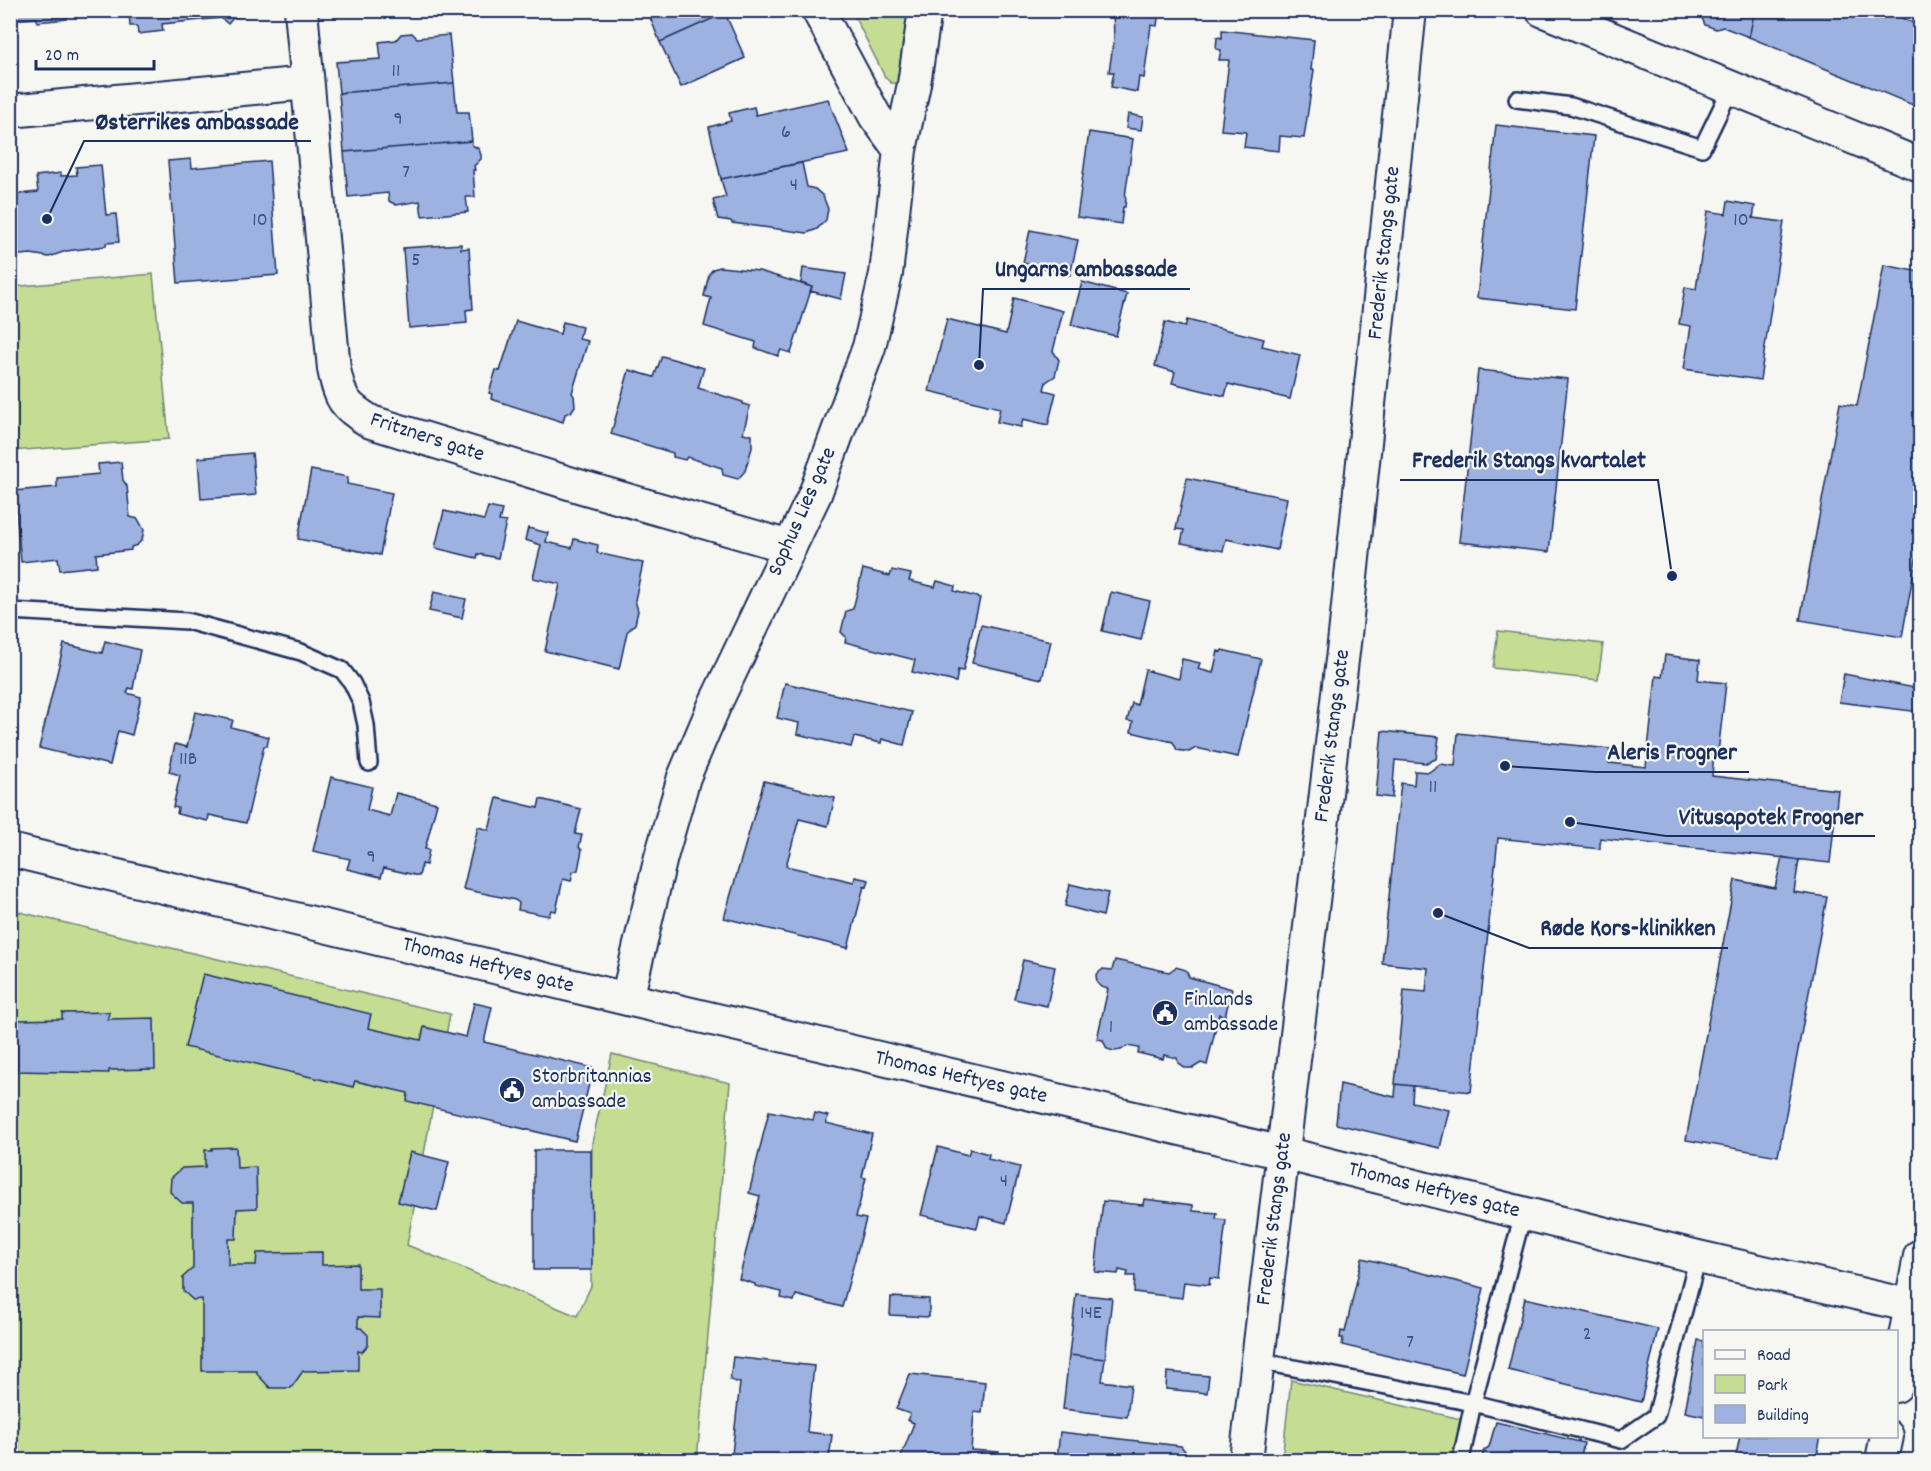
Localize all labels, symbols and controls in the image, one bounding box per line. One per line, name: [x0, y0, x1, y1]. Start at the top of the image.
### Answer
scale bar: [36, 33, 154, 71]
text: 20 m: [45, 44, 79, 69]
house number: 11: [392, 58, 400, 86]
callout: Østerrikes ambassade: [84, 99, 311, 141]
house number: 9: [393, 106, 403, 134]
text: Østerrikes ambassade: [95, 107, 299, 141]
house number: 6: [781, 119, 791, 147]
house number: 7: [402, 159, 410, 187]
street label: Frederik Stangs gate: [1360, 165, 1410, 341]
house number: 4: [790, 172, 798, 200]
house number: 10: [252, 207, 268, 235]
house number: 10: [1733, 207, 1749, 235]
house number: 5: [411, 247, 421, 275]
callout: Ungarns ambassade: [983, 247, 1190, 289]
text: Ungarns ambassade: [995, 254, 1178, 288]
street label: Fritzners gate: [366, 405, 488, 471]
callout: Frederik Stangs kvartalet: [1400, 438, 1658, 480]
street label: Sophus Lies gate: [761, 443, 845, 581]
text: Frederik Stangs kvartalet: [1412, 445, 1646, 479]
street label: Frederik Stangs gate: [1307, 648, 1359, 824]
callout: Aleris Frogner: [1595, 730, 1749, 772]
text: Aleris Frogner: [1607, 737, 1738, 771]
house number: 11B: [179, 746, 197, 774]
house number: 11: [1429, 774, 1437, 802]
callout: Vitusapotek Frogner: [1666, 794, 1875, 836]
text: Vitusapotek Frogner: [1679, 802, 1864, 836]
house number: 9: [366, 844, 376, 872]
callout: Røde Kors-klinikken: [1529, 906, 1728, 948]
text: Røde Kors-klinikken: [1540, 913, 1716, 947]
street label: Thomas Heftyes gate: [399, 930, 577, 1002]
place label: Finlands ambassade: [1184, 985, 1278, 1041]
public building icon: Finlands ambassade: [1150, 998, 1180, 1028]
house number: 1: [1109, 1014, 1113, 1042]
street label: Thomas Heftyes gate: [872, 1043, 1050, 1113]
place label: Storbritannias ambassade: [532, 1062, 652, 1118]
public building icon: Storbritannias ambassade: [497, 1075, 527, 1105]
street label: Frederik Stangs gate: [1249, 1131, 1301, 1307]
street label: Thomas Heftyes gate: [1345, 1155, 1523, 1227]
house number: 4: [1000, 1168, 1008, 1196]
house number: 14E: [1080, 1300, 1102, 1328]
house number: 2: [1583, 1321, 1591, 1349]
house number: 7: [1406, 1329, 1414, 1357]
legend: [1703, 1330, 1898, 1438]
text: Road: [1757, 1344, 1791, 1369]
text: Park: [1757, 1374, 1788, 1399]
text: Building: [1757, 1404, 1809, 1429]

